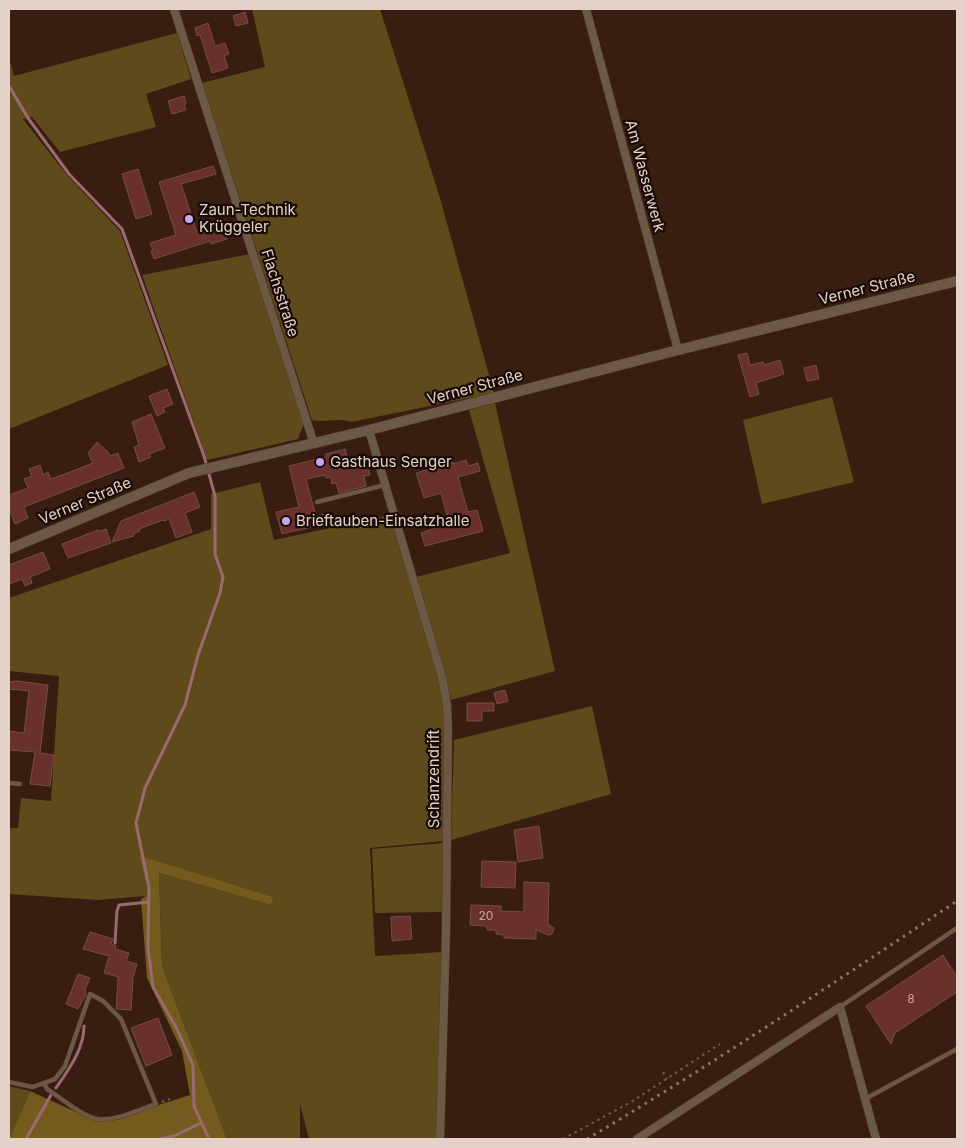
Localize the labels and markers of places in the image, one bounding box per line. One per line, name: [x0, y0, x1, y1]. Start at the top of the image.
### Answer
place label: Zaun-Technik Krüggeler: [199, 200, 297, 236]
marker: Zaun-Technik Krüggeler: [183, 213, 195, 225]
place label: Gasthaus Senger: [330, 452, 452, 471]
marker: Gasthaus Senger: [314, 456, 326, 468]
place label: Brieftauben-Einsatzhalle: [296, 511, 469, 530]
marker: Brieftauben-Einsatzhalle: [280, 515, 292, 527]

